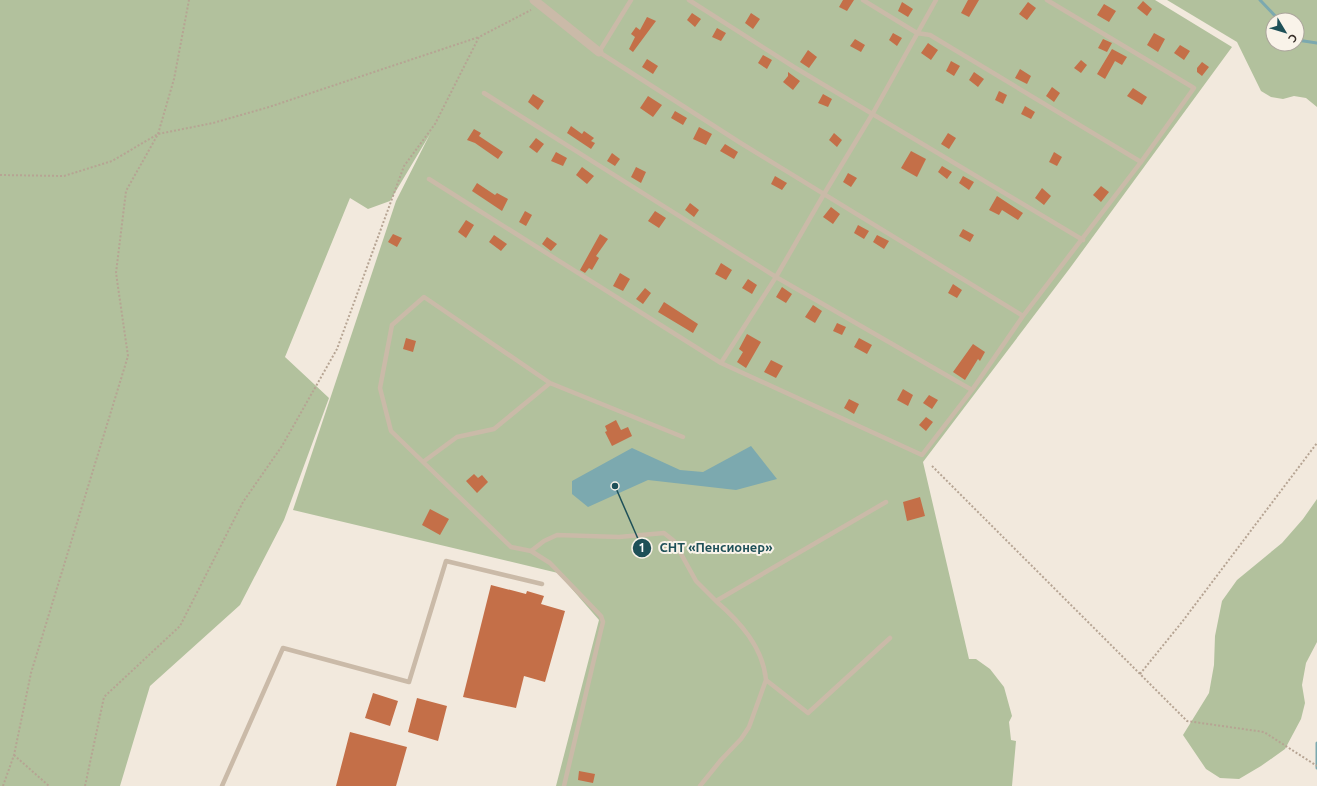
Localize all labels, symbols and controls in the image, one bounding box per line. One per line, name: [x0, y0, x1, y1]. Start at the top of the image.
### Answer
north arrow: [1265, 12, 1305, 52]
text: С: [1286, 32, 1300, 45]
callout: СНТ «Пенсионер»: [632, 535, 781, 560]
text: СНТ «Пенсионер»: [660, 540, 773, 554]
text: 1: [639, 541, 645, 554]

